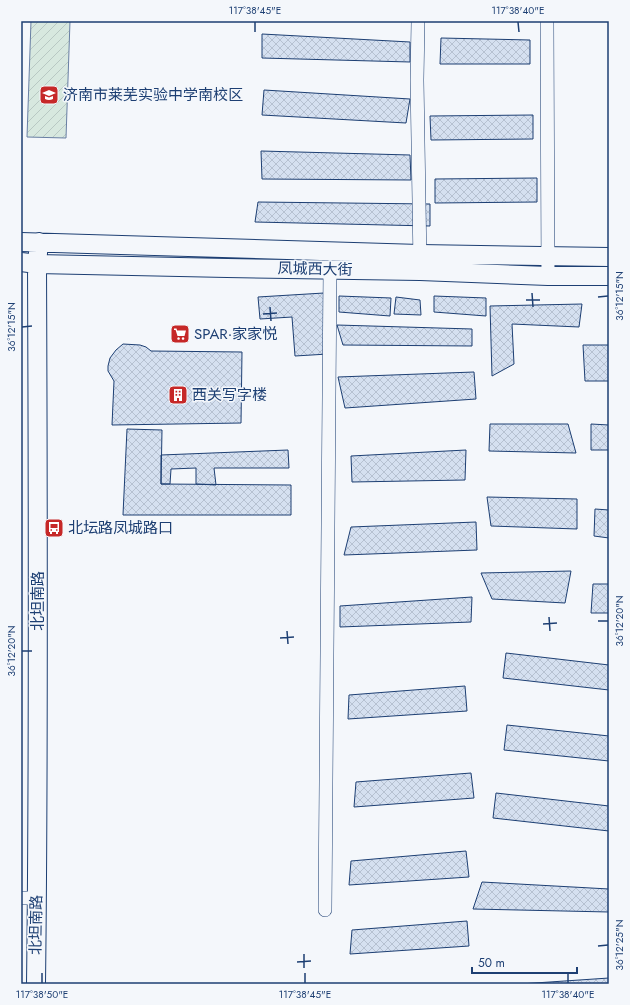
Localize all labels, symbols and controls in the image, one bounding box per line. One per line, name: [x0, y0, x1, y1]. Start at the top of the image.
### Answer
text: 117°38'45"E: [229, 3, 281, 18]
text: 117°38'40"E: [492, 3, 544, 18]
school or university icon: 济南市莱芜实验中学南校区: [38, 84, 60, 106]
place label: 济南市莱芜实验中学南校区: [63, 84, 243, 106]
street label: 凤城西大街: [277, 257, 353, 281]
text: 36°12'15"N: [612, 271, 627, 321]
text: 36°12'15"N: [4, 302, 19, 352]
supermarket icon: SPAR·家家悦: [169, 323, 191, 345]
place label: SPAR·家家悦: [194, 323, 277, 345]
building icon: 西关写字楼: [167, 384, 189, 406]
place label: 西关写字楼: [192, 384, 267, 406]
bus stop icon: 北坛路凤城路口: [43, 517, 65, 539]
place label: 北坛路凤城路口: [68, 517, 173, 539]
street label: 北坦南路: [27, 571, 49, 631]
text: 36°12'20"N: [612, 595, 627, 647]
text: 36°12'20"N: [4, 625, 19, 677]
street label: 北坦南路: [24, 895, 48, 955]
text: 36°12'25"N: [612, 920, 627, 970]
scale bar: [472, 949, 577, 975]
text: 50 m: [478, 954, 505, 972]
text: 117°38'50"E: [16, 987, 68, 1002]
text: 117°38'45"E: [279, 987, 331, 1002]
text: 117°38'40"E: [542, 987, 594, 1002]

